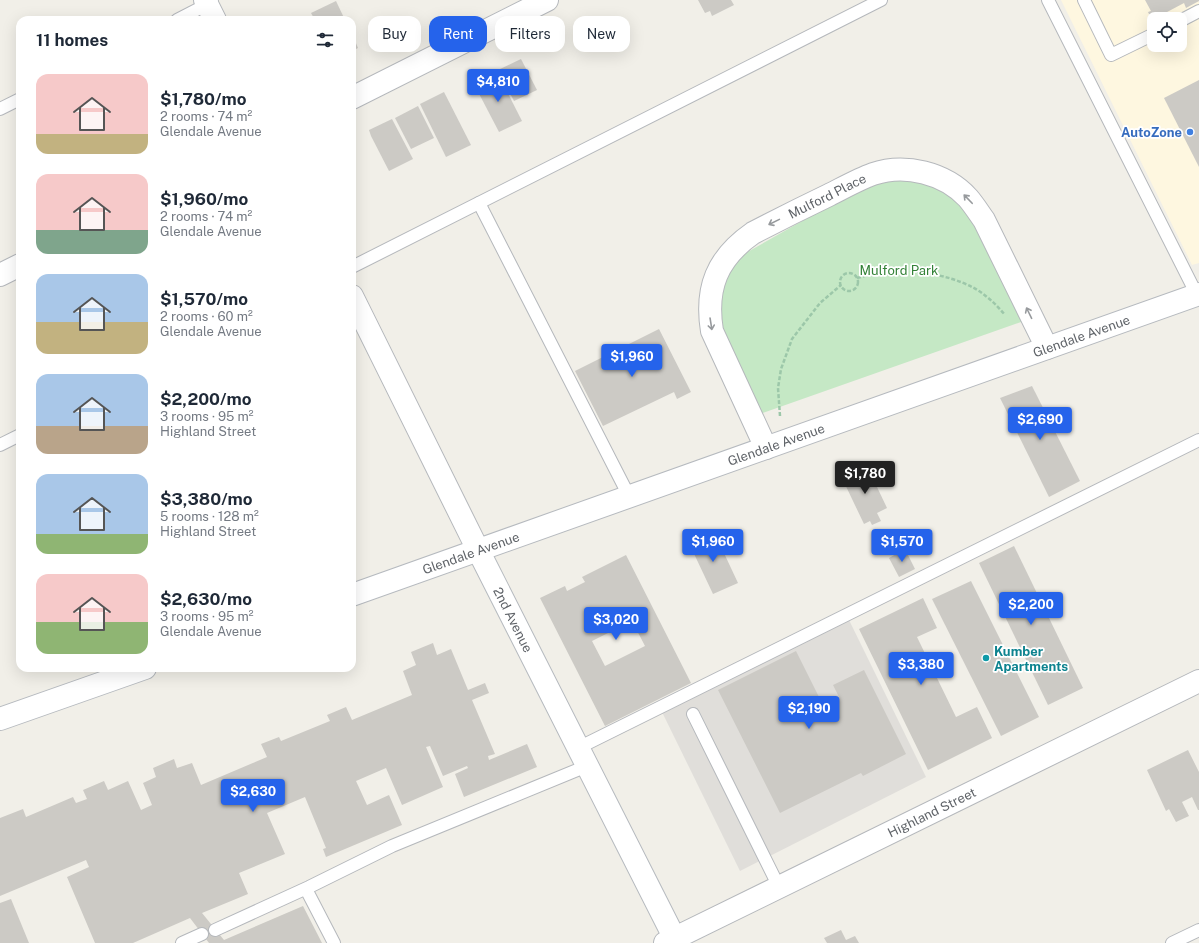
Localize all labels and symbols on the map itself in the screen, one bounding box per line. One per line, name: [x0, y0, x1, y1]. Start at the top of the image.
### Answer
pin: $4,810: [465, 69, 531, 103]
place label: AutoZone: [1121, 125, 1182, 140]
marker: AutoZone: [1185, 127, 1195, 137]
street label: Mulford Place: [786, 171, 868, 222]
one-way arrow: [963, 194, 973, 204]
one-way arrow: [769, 219, 781, 226]
park label: Mulford Park: [860, 263, 938, 278]
one-way arrow: [1025, 307, 1032, 319]
street label: Glendale Avenue: [1031, 312, 1132, 360]
one-way arrow: [707, 317, 715, 330]
pin: $1,960: [599, 344, 665, 378]
pin: $2,690: [1007, 407, 1073, 441]
street label: Glendale Avenue: [726, 421, 827, 469]
pin: $1,780: [832, 461, 898, 495]
street label: Glendale Avenue: [420, 529, 521, 577]
pin: $1,960: [680, 529, 746, 563]
pin: $1,570: [869, 529, 935, 563]
street label: 2nd Avenue: [490, 585, 535, 655]
pin: $2,200: [998, 592, 1064, 626]
pin: $3,020: [583, 607, 649, 641]
place label: Kumber Apartments: [994, 644, 1068, 674]
pin: $3,380: [888, 652, 954, 686]
marker: Kumber Apartments: [981, 653, 991, 663]
pin: $2,190: [776, 696, 842, 730]
pin: $2,630: [220, 779, 286, 813]
street label: Highland Street: [885, 785, 978, 841]

